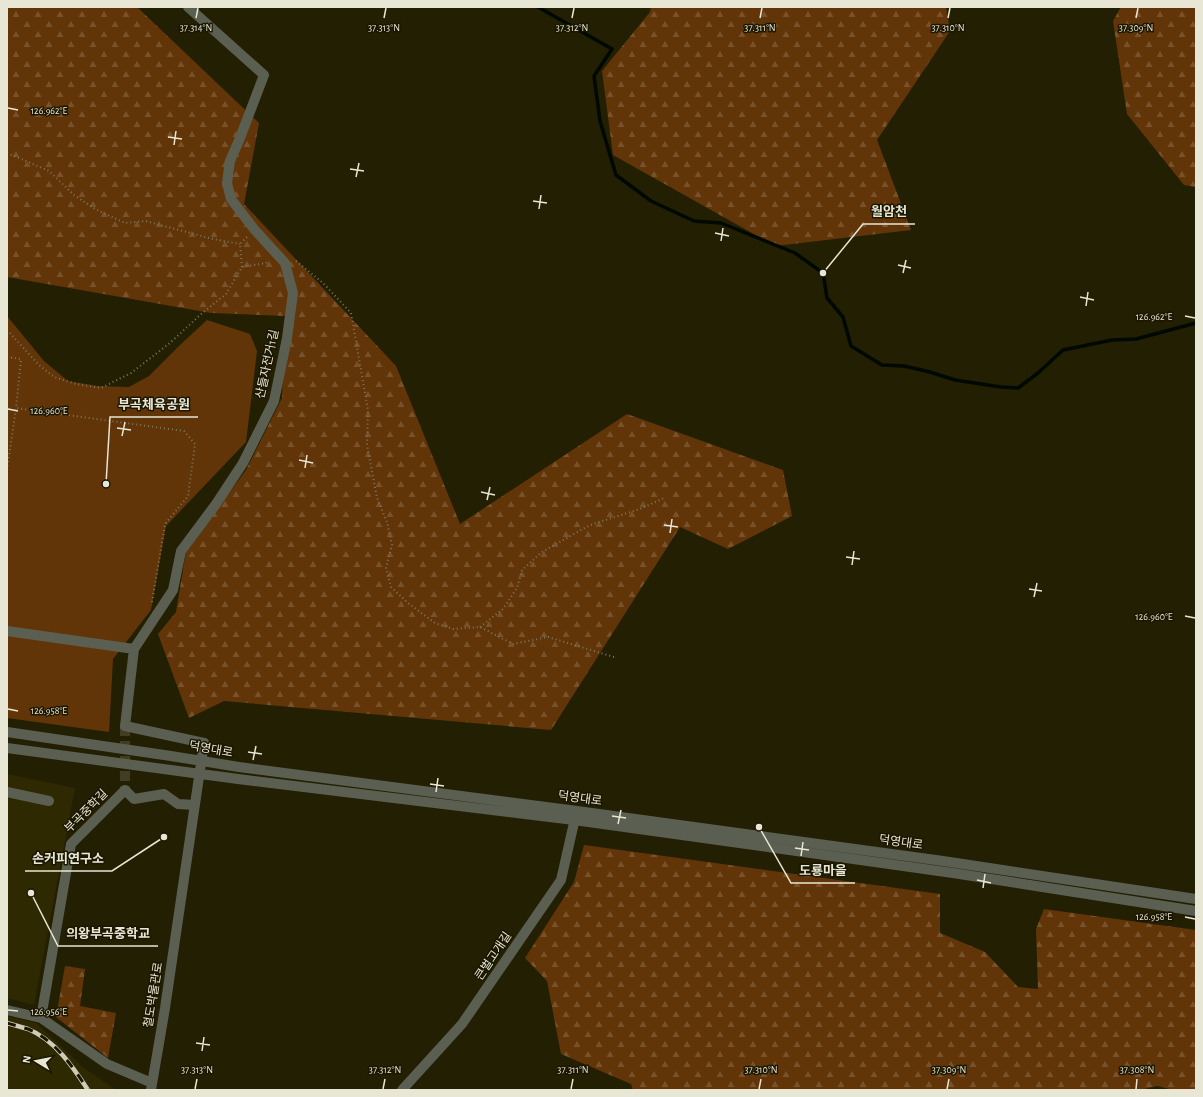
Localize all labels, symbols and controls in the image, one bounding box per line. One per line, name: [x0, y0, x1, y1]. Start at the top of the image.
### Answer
text: 37.314°N: [180, 23, 212, 33]
text: 37.313°N: [368, 23, 400, 33]
text: 37.312°N: [556, 23, 588, 33]
text: 37.311°N: [744, 23, 776, 33]
text: 37.310°N: [931, 23, 965, 33]
text: 37.309°N: [1119, 23, 1153, 33]
text: 126.962°E: [31, 106, 68, 116]
callout: 월암천: [863, 199, 915, 224]
text: 월암천: [871, 204, 907, 219]
text: 126.962°E: [1136, 312, 1173, 322]
street label: 산들자전거1길: [254, 328, 280, 400]
callout: 부곡체육공원: [110, 392, 198, 417]
text: 부곡체육공원: [118, 398, 190, 412]
text: 126.960°E: [30, 406, 68, 416]
text: 126.960°E: [1135, 612, 1173, 622]
text: 126.958°E: [31, 706, 67, 716]
street label: 덕영대로: [188, 739, 234, 759]
street label: 부곡중학길: [62, 787, 110, 835]
street label: 덕영대로: [557, 789, 603, 807]
street label: 덕영대로: [878, 833, 924, 851]
callout: 손커피연구소: [25, 846, 112, 871]
text: 손커피연구소: [32, 852, 104, 866]
callout: 도룡마을: [791, 858, 855, 883]
text: 도룡마을: [799, 864, 847, 878]
text: 126.958°E: [1136, 912, 1172, 922]
callout: 의왕부곡중학교: [58, 921, 158, 946]
text: 의왕부곡중학교: [66, 926, 150, 941]
street label: 큰벌고개길: [473, 930, 513, 982]
street label: 철도박물관로: [142, 961, 164, 1029]
text: 126.956°E: [31, 1007, 67, 1017]
north arrow: [16, 1041, 56, 1081]
text: N: [21, 1055, 33, 1064]
text: 37.313°N: [181, 1065, 213, 1075]
text: 37.312°N: [369, 1065, 401, 1075]
text: 37.311°N: [557, 1065, 589, 1075]
text: 37.310°N: [744, 1065, 778, 1075]
text: 37.309°N: [932, 1065, 966, 1075]
text: 37.308°N: [1120, 1065, 1154, 1075]

